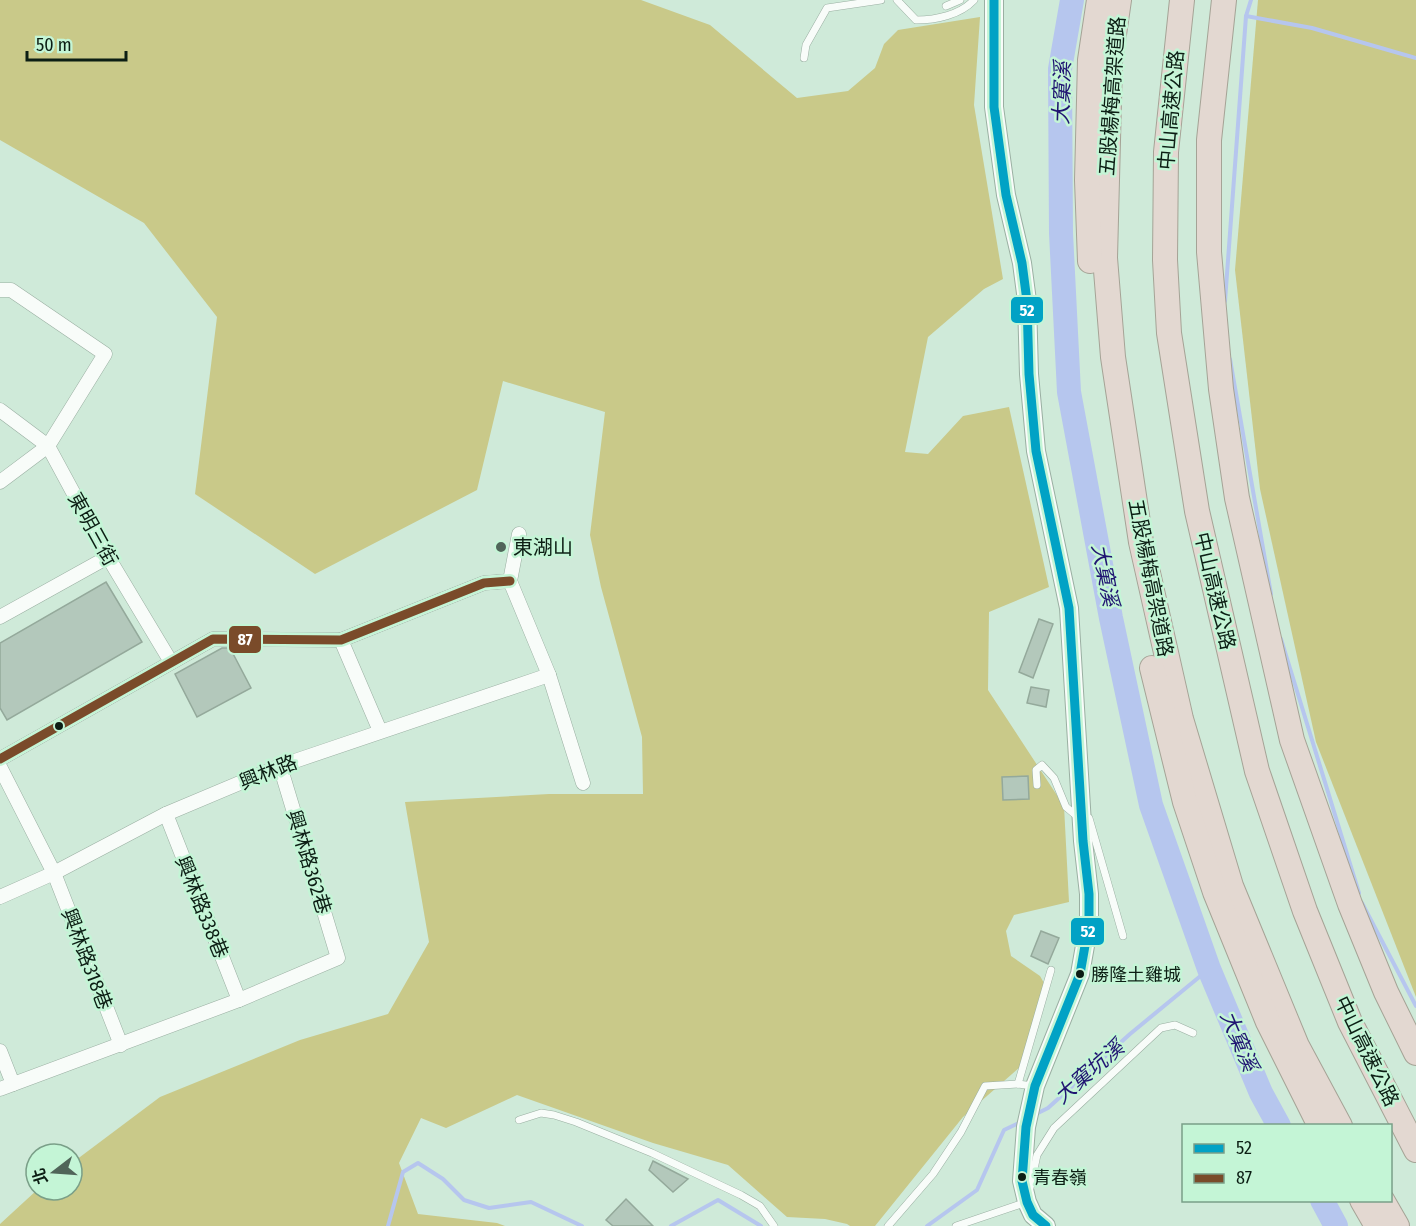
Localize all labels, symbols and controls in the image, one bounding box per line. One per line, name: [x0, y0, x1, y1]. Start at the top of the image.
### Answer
street label: 五股楊梅高架道路: [1094, 15, 1130, 177]
scale bar: [27, 24, 126, 62]
text: 50 m: [36, 34, 72, 56]
street label: 中山高速公路: [1154, 49, 1188, 171]
water label: 大窠溪: [1048, 58, 1076, 125]
line badge: 52: [1010, 296, 1044, 324]
text: 52: [1019, 301, 1035, 320]
street label: 東明三街: [63, 488, 123, 570]
street label: 五股楊梅高架道路: [1124, 497, 1178, 659]
street label: 中山高速公路: [1190, 530, 1240, 652]
place label: 東湖山: [513, 535, 573, 559]
marker: 東湖山: [494, 540, 508, 554]
water label: 大窠溪: [1086, 542, 1124, 611]
line badge: 87: [228, 625, 262, 654]
text: 87: [237, 630, 253, 649]
unlabelled marker: [53, 720, 65, 732]
street label: 興林路: [236, 750, 300, 794]
street label: 興林路362巷: [282, 807, 336, 917]
street label: 興林路338巷: [171, 852, 233, 962]
street label: 興林路318巷: [57, 905, 117, 1013]
line badge: 52: [1070, 917, 1105, 946]
text: 52: [1080, 922, 1096, 941]
place label: 勝隆土雞城: [1091, 964, 1181, 986]
marker: 勝隆土雞城: [1074, 968, 1086, 980]
street label: 中山高速公路: [1330, 992, 1404, 1110]
water label: 大窠溪: [1215, 1007, 1264, 1078]
water label: 大窠坑溪: [1049, 1033, 1131, 1109]
legend: [1182, 1124, 1392, 1202]
text: 52: [1236, 1137, 1252, 1159]
north arrow: [24, 1142, 84, 1202]
text: 北: [29, 1166, 52, 1187]
place label: 青春嶺: [1033, 1167, 1087, 1189]
text: 87: [1236, 1167, 1252, 1189]
marker: 青春嶺: [1016, 1171, 1028, 1183]

